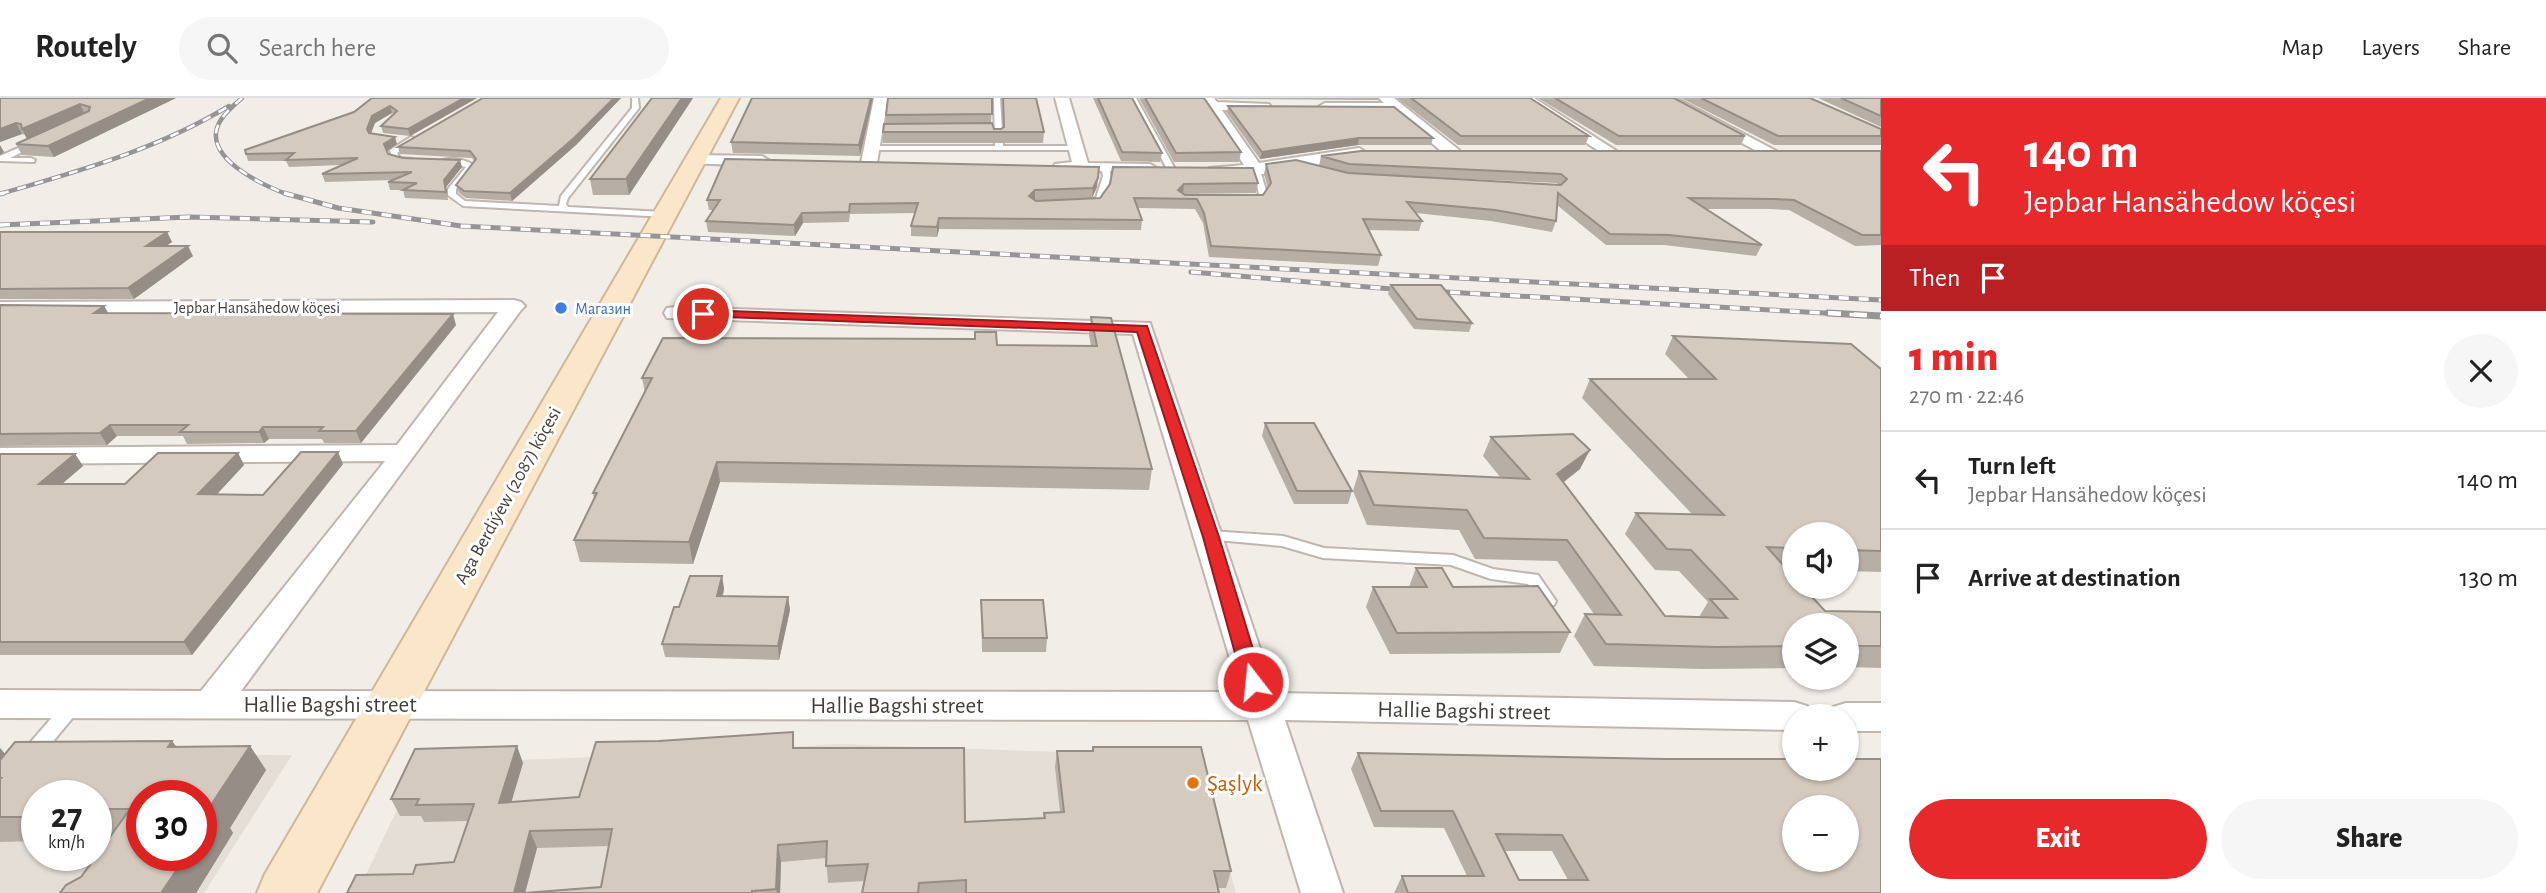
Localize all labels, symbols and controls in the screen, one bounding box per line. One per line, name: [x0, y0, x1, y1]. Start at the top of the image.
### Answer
search box: [179, 17, 669, 80]
icon: search: [203, 29, 241, 67]
text: Routely: [35, 31, 137, 64]
text: Search here: [259, 35, 376, 61]
text: Map: [2281, 36, 2323, 60]
text: Layers: [2361, 36, 2420, 60]
text: Share: [2458, 36, 2511, 60]
icon: left: [1909, 126, 2000, 217]
text: 140 m: [2024, 128, 2139, 177]
text: Jepbar Hansähedow köçesi: [2024, 186, 2356, 218]
icon: arrive: [1974, 259, 2012, 297]
text: Then: [1909, 265, 1960, 291]
pin: [673, 284, 733, 344]
icon: arrive: [684, 295, 722, 333]
street label: Jepbar Hansähedow köçesi: [174, 300, 340, 316]
marker: Магазин: [553, 300, 569, 316]
place label: Магазин: [575, 301, 631, 317]
button: close: [2444, 334, 2518, 408]
text: 1 min: [1909, 336, 1998, 378]
text: 270 m · 22:46: [1909, 385, 2024, 408]
street label: Aga Berdiýew (2087) köçesi: [452, 404, 565, 587]
text: Turn left: [1968, 453, 2056, 479]
icon: left: [1909, 461, 1947, 499]
text: 140 m: [2458, 467, 2518, 493]
text: Jepbar Hansähedow köçesi: [1968, 484, 2207, 507]
map controls: [1782, 522, 1859, 872]
button: sound: [1782, 522, 1859, 599]
icon: arrive: [1909, 559, 1947, 597]
text: Arrive at destination: [1968, 565, 2181, 591]
text: 130 m: [2460, 565, 2518, 591]
button: layers: [1782, 613, 1859, 690]
position arrow: [1216, 645, 1290, 719]
street label: Hallie Bagshi street: [243, 694, 417, 717]
street label: Hallie Bagshi street: [810, 695, 984, 718]
street label: Hallie Bagshi street: [1377, 698, 1551, 725]
button: +: [1782, 704, 1859, 781]
place label: Şaşlyk: [1207, 773, 1263, 796]
marker: Şaşlyk: [1185, 775, 1201, 791]
speed limit sign: 30: [126, 780, 217, 871]
button: −: [1782, 795, 1859, 872]
text: 27: [51, 799, 82, 834]
button: Exit: [1909, 799, 2207, 879]
button: Share: [2221, 799, 2518, 879]
text: km/h: [48, 834, 85, 852]

